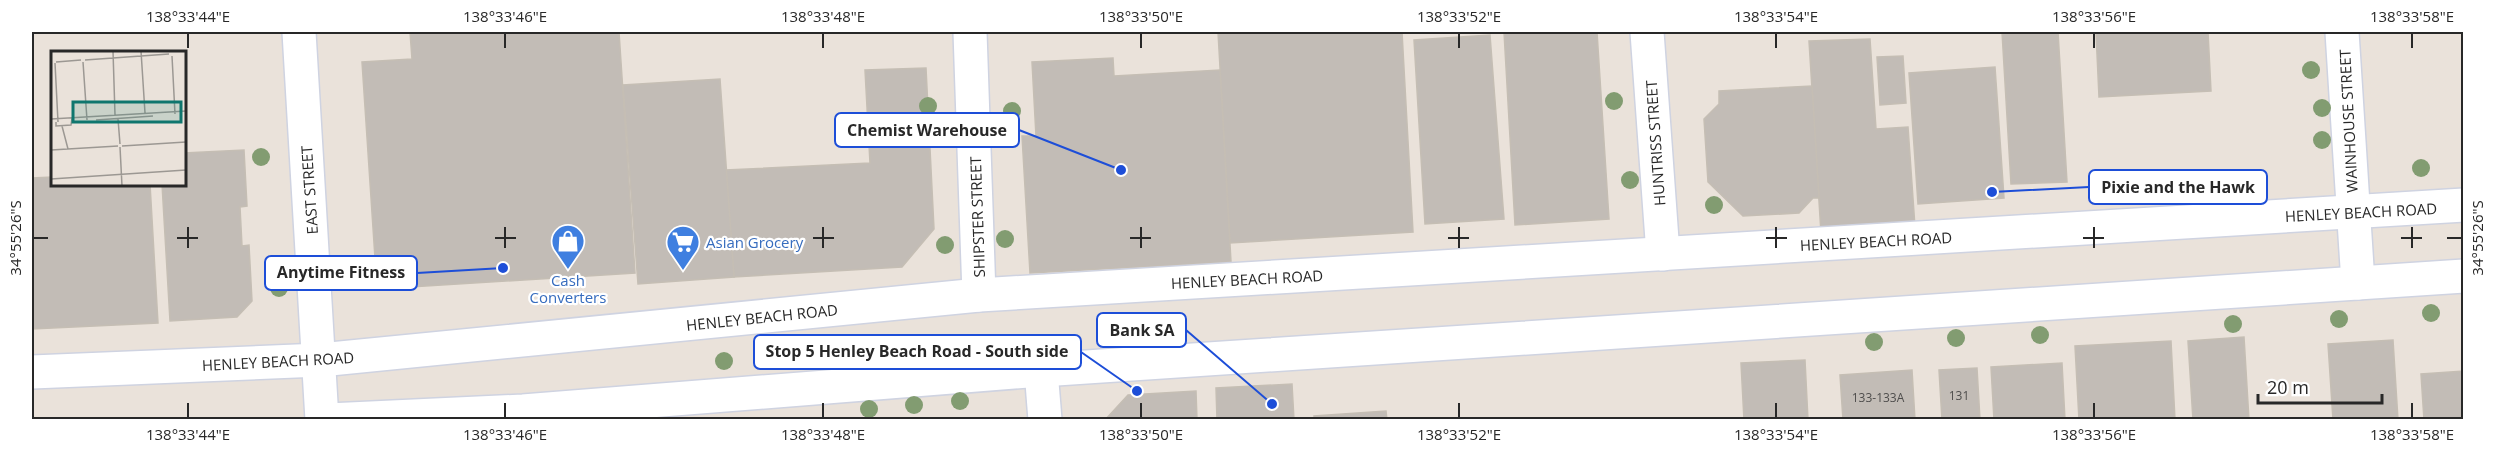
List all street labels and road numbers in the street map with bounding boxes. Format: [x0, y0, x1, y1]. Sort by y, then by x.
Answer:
street label: WAINHOUSE STREET [2334, 48, 2362, 193]
street label: HUNTRISS STREET [1641, 79, 1669, 207]
street label: EAST STREET [296, 144, 322, 235]
street label: SHIPSTER STREET [965, 155, 989, 278]
street label: HENLEY BEACH ROAD [2284, 198, 2438, 226]
street label: HENLEY BEACH ROAD [1799, 227, 1953, 255]
street label: HENLEY BEACH ROAD [1170, 265, 1324, 293]
street label: HENLEY BEACH ROAD [685, 299, 839, 335]
street label: HENLEY BEACH ROAD [201, 347, 355, 375]

